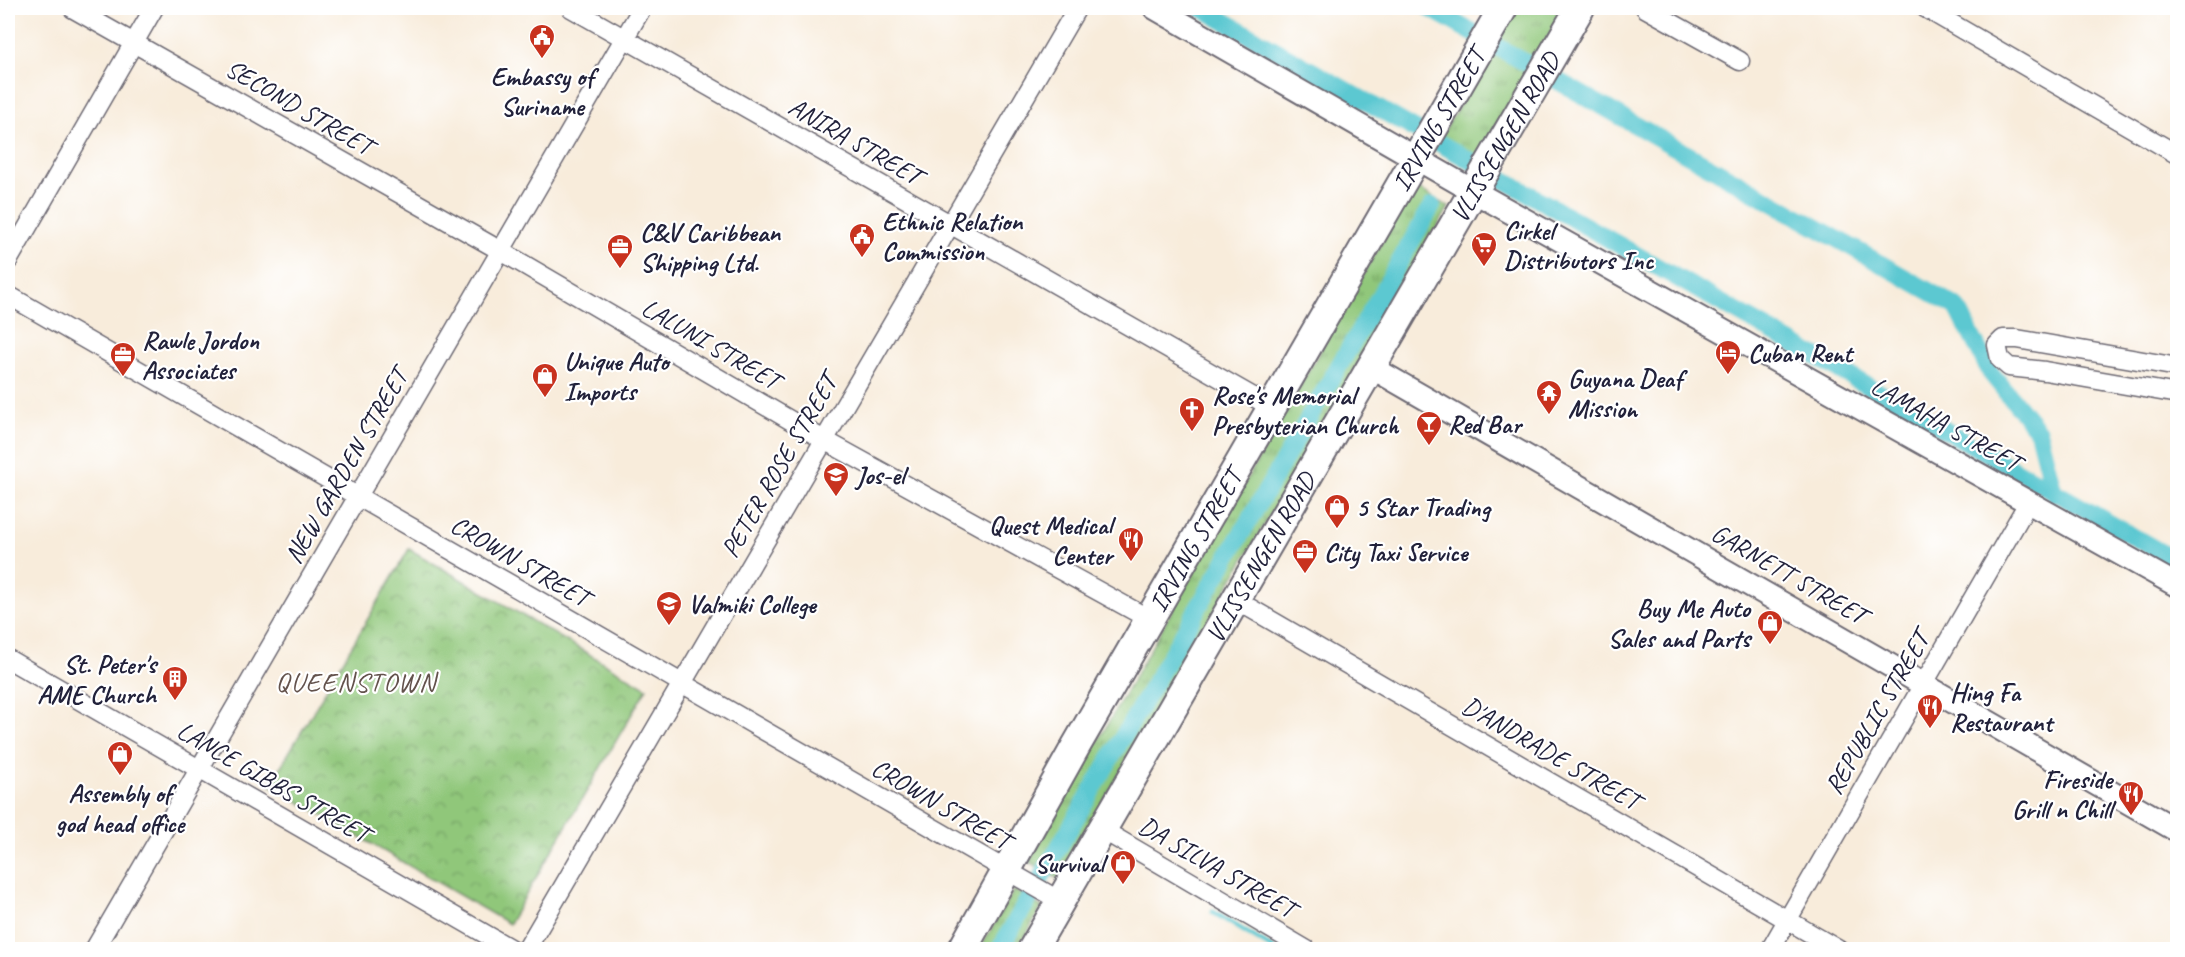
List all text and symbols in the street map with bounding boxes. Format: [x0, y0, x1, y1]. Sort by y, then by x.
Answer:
public building icon: Embassy of Suriname [527, 22, 557, 60]
street label: IRVING STREET [1384, 38, 1495, 197]
street label: VLISSENGEN ROAD [1442, 44, 1568, 228]
street label: SECOND STREET [220, 52, 384, 165]
place label: Embassy of Suriname [491, 60, 599, 123]
street label: ANIRA STREET [783, 90, 933, 196]
place label: Ethnic Relation Commission [882, 205, 1024, 268]
place label: Cirkel Distributors Inc [1504, 214, 1654, 277]
place label: C&V Caribbean Shipping Ltd. [640, 216, 781, 279]
public building icon: Ethnic Relation Commission [847, 221, 877, 259]
supermarket icon: Cirkel Distributors Inc [1469, 230, 1499, 268]
office icon: C&V Caribbean Shipping Ltd. [605, 232, 635, 270]
street label: LALUNI STREET [636, 291, 791, 399]
place label: Rawle Jordon Associates [142, 324, 260, 387]
place label: Cuban Rent [1748, 337, 1854, 370]
hotel icon: Cuban Rent [1713, 338, 1743, 376]
office icon: Rawle Jordon Associates [108, 340, 138, 378]
place label: Unique Auto Imports [564, 345, 671, 408]
street label: NEW GARDEN STREET [277, 358, 418, 569]
shop icon: Unique Auto Imports [530, 361, 560, 399]
place label: Guyana Deaf Mission [1568, 362, 1688, 425]
street label: PETER ROSE STREET [713, 363, 848, 563]
street label: LAMAHA STREET [1865, 369, 2031, 481]
temple icon: Guyana Deaf Mission [1534, 378, 1564, 416]
place label: Rose's Memorial Presbyterian Church [1212, 379, 1399, 442]
church icon: Rose's Memorial Presbyterian Church [1177, 395, 1207, 433]
place label: Red Bar [1448, 408, 1524, 441]
bar icon: Red Bar [1414, 409, 1444, 447]
street label: IRVING STREET [1141, 458, 1252, 618]
place label: Jos-el [854, 459, 910, 492]
school or university icon: Jos-el [821, 460, 851, 498]
street label: VLISSENGEN ROAD [1198, 464, 1324, 648]
place label: 5 Star Trading [1356, 491, 1492, 524]
shop icon: 5 Star Trading [1322, 492, 1352, 530]
street label: CROWN STREET [445, 508, 600, 617]
place label: Quest Medical Center [989, 509, 1116, 572]
street label: GARNETT STREET [1706, 516, 1879, 635]
restaurant icon: Quest Medical Center [1116, 525, 1146, 563]
place label: City Taxi Service [1324, 536, 1470, 569]
office icon: City Taxi Service [1290, 537, 1320, 575]
place label: Valmiki College [688, 588, 818, 621]
school or university icon: Valmiki College [654, 589, 684, 627]
place label: Buy Me Auto Sales and Parts [1608, 592, 1753, 655]
shop icon: Buy Me Auto Sales and Parts [1755, 608, 1785, 646]
street label: REPUBLIC STREET [1817, 620, 1940, 800]
place label: St. Peter's AME Church [37, 648, 159, 711]
building icon: St. Peter's AME Church [160, 664, 190, 702]
district label: QUEENSTOWN [276, 665, 439, 699]
place label: Hing Fa Restaurant [1950, 676, 2055, 739]
street label: D'ANDRADE STREET [1456, 689, 1651, 820]
restaurant icon: Hing Fa Restaurant [1915, 692, 1945, 730]
street label: LANCE GIBBS STREET [171, 714, 380, 853]
shop icon: Assembly of god head office [105, 739, 135, 777]
street label: CROWN STREET [866, 751, 1021, 860]
place label: Fireside Grill n Chill [2012, 763, 2117, 826]
place label: Assembly of god head office [56, 777, 187, 840]
restaurant icon: Fireside Grill n Chill [2116, 779, 2146, 817]
street label: DA SILVA STREET [1133, 809, 1306, 928]
place label: Survival [1035, 847, 1109, 880]
shop icon: Survival [1108, 848, 1138, 886]

